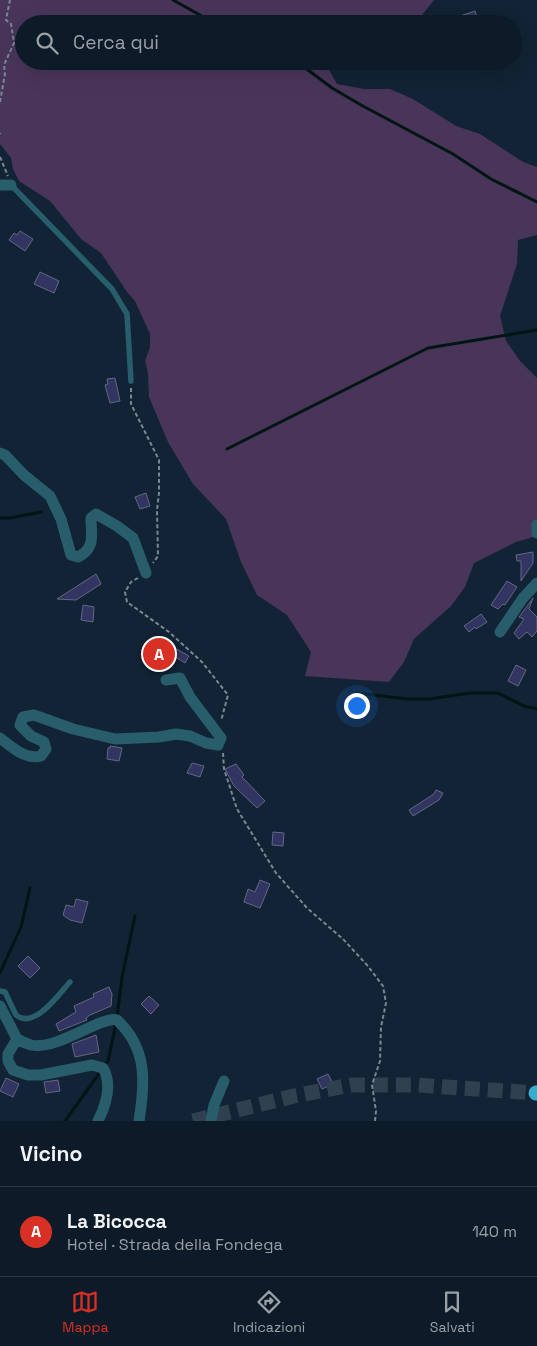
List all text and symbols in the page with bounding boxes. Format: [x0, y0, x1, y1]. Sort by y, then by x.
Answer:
search box [15, 15, 522, 70]
icon: search [33, 29, 61, 57]
text: Cerca qui [73, 30, 159, 55]
pin: A [143, 635, 175, 673]
your location [344, 693, 370, 719]
text: Vicino [20, 1140, 82, 1167]
text: La Bicocca [67, 1209, 167, 1234]
text: A [31, 1221, 41, 1242]
text: 140 m [472, 1221, 517, 1242]
text: Hotel · Strada della Fondega [67, 1234, 283, 1255]
tab: Mappa [62, 1288, 109, 1336]
tab: Indicazioni [233, 1288, 305, 1336]
tab: Salvati [430, 1288, 475, 1336]

